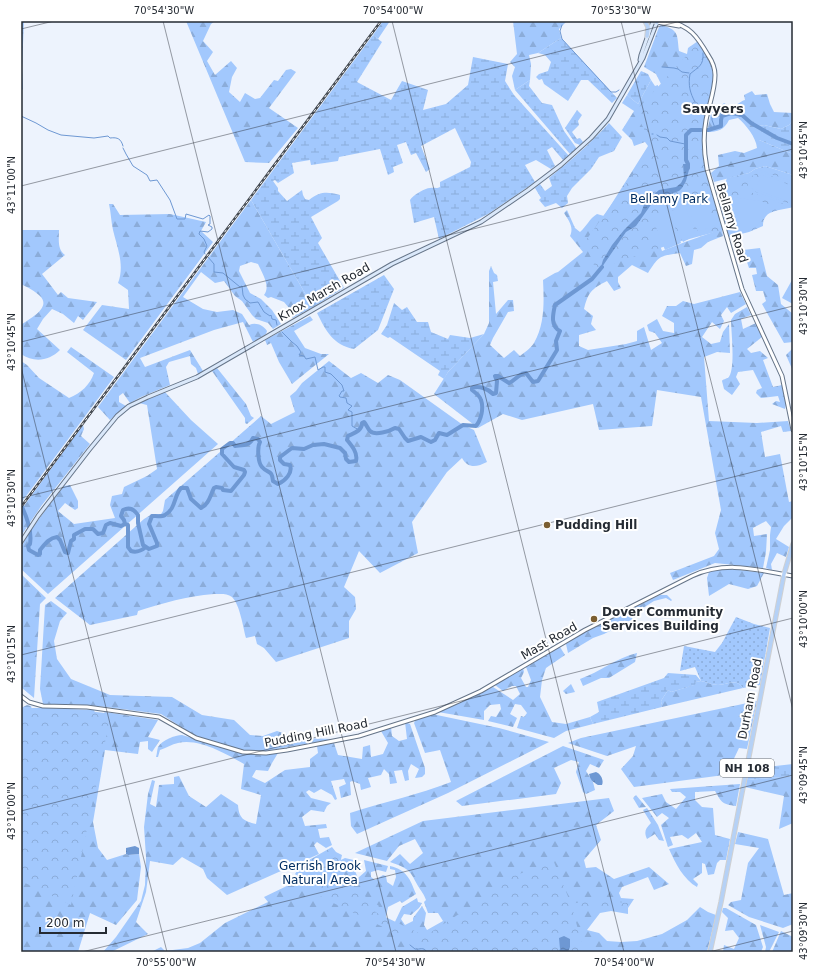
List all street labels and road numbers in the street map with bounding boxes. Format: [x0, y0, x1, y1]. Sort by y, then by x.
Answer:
street label: Bellamy Road [713, 182, 751, 264]
street label: Knox Marsh Road [276, 260, 372, 324]
street label: Mast Road [518, 619, 580, 663]
street label: Durham Road [735, 657, 765, 741]
street label: Pudding Hill Road [263, 716, 369, 750]
road number: NH 108 [720, 759, 774, 777]

